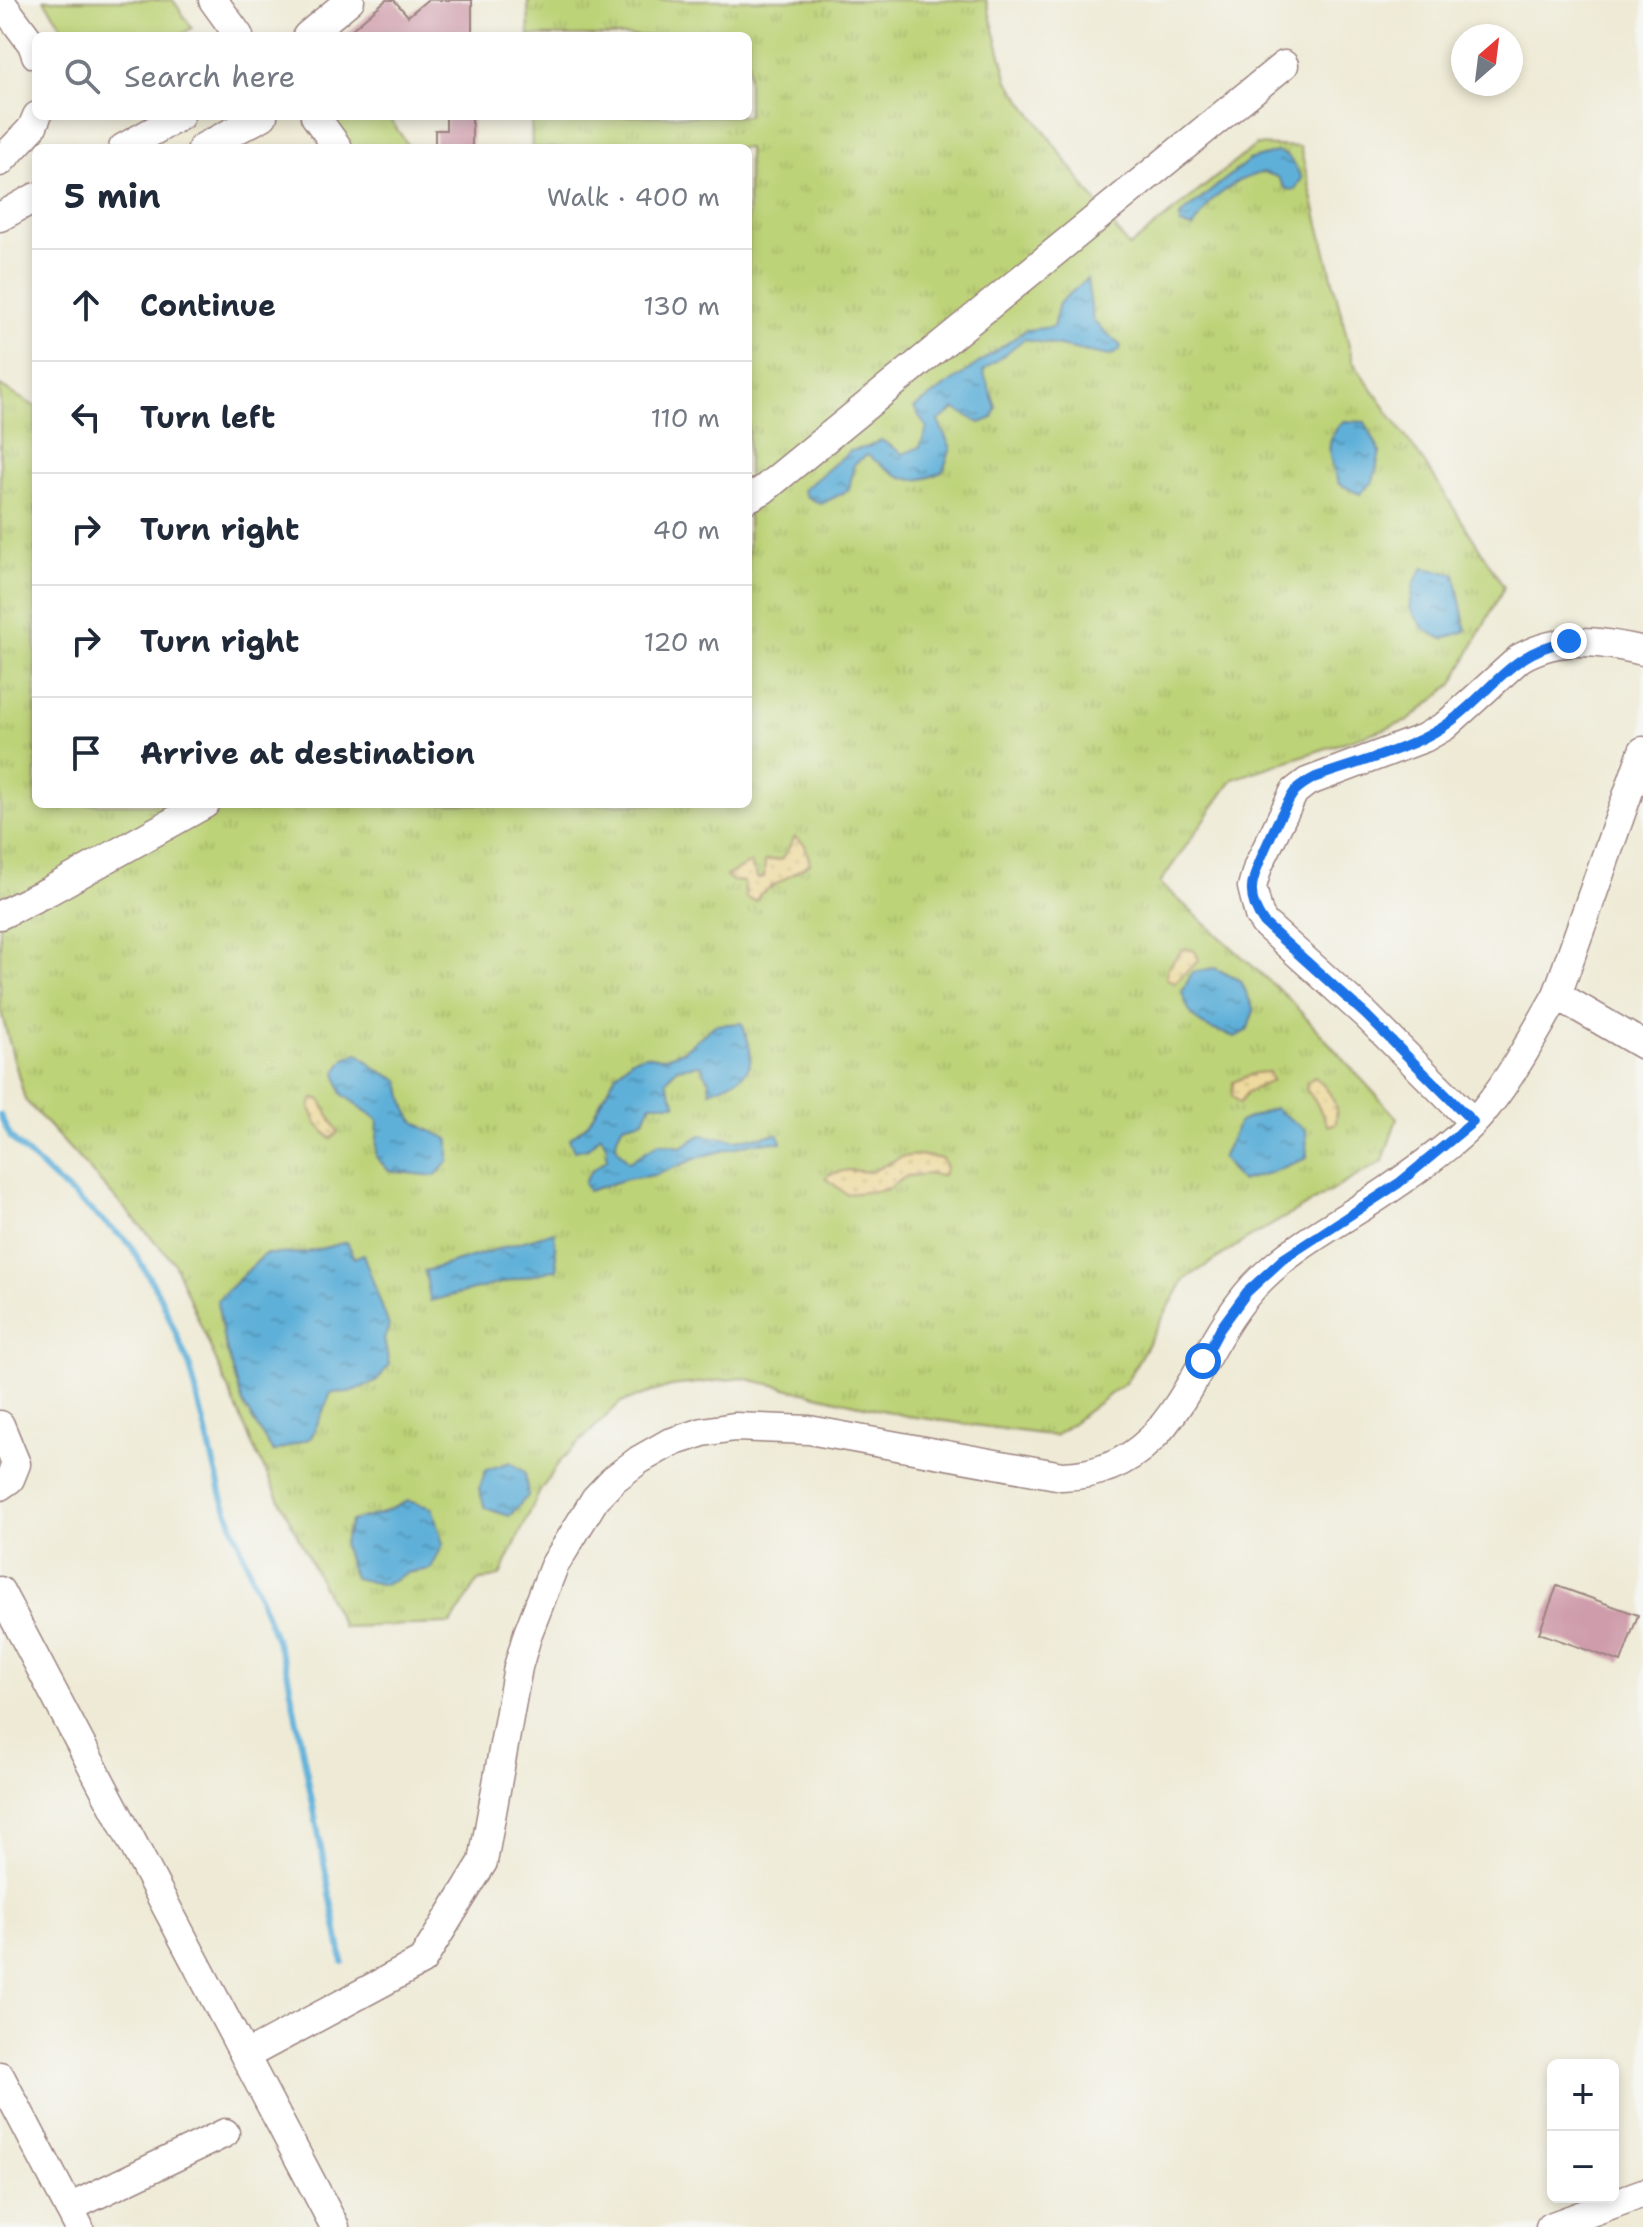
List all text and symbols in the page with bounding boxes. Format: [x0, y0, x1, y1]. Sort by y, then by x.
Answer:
north arrow [1451, 24, 1523, 96]
search box [32, 32, 752, 120]
icon: search [60, 54, 104, 98]
text: Search here [124, 56, 295, 97]
text: 5 min [64, 173, 161, 219]
text: Walk · 400 m [547, 179, 720, 214]
icon: ahead [64, 283, 108, 327]
text: Continue [140, 285, 276, 326]
text: 130 m [643, 288, 720, 323]
icon: left [64, 395, 108, 439]
text: Turn left [140, 397, 275, 438]
text: 110 m [650, 400, 720, 435]
icon: right [64, 507, 108, 551]
text: Turn right [140, 509, 299, 550]
text: 40 m [653, 512, 720, 547]
icon: right [64, 619, 108, 663]
text: Turn right [140, 621, 299, 662]
route end [1551, 623, 1587, 659]
text: 120 m [644, 624, 720, 659]
icon: arrive [64, 731, 108, 775]
text: Arrive at destination [140, 733, 475, 774]
route start [1185, 1343, 1221, 1379]
map controls [1547, 2059, 1619, 2203]
button: + [1547, 2059, 1619, 2131]
button: − [1547, 2131, 1619, 2203]

